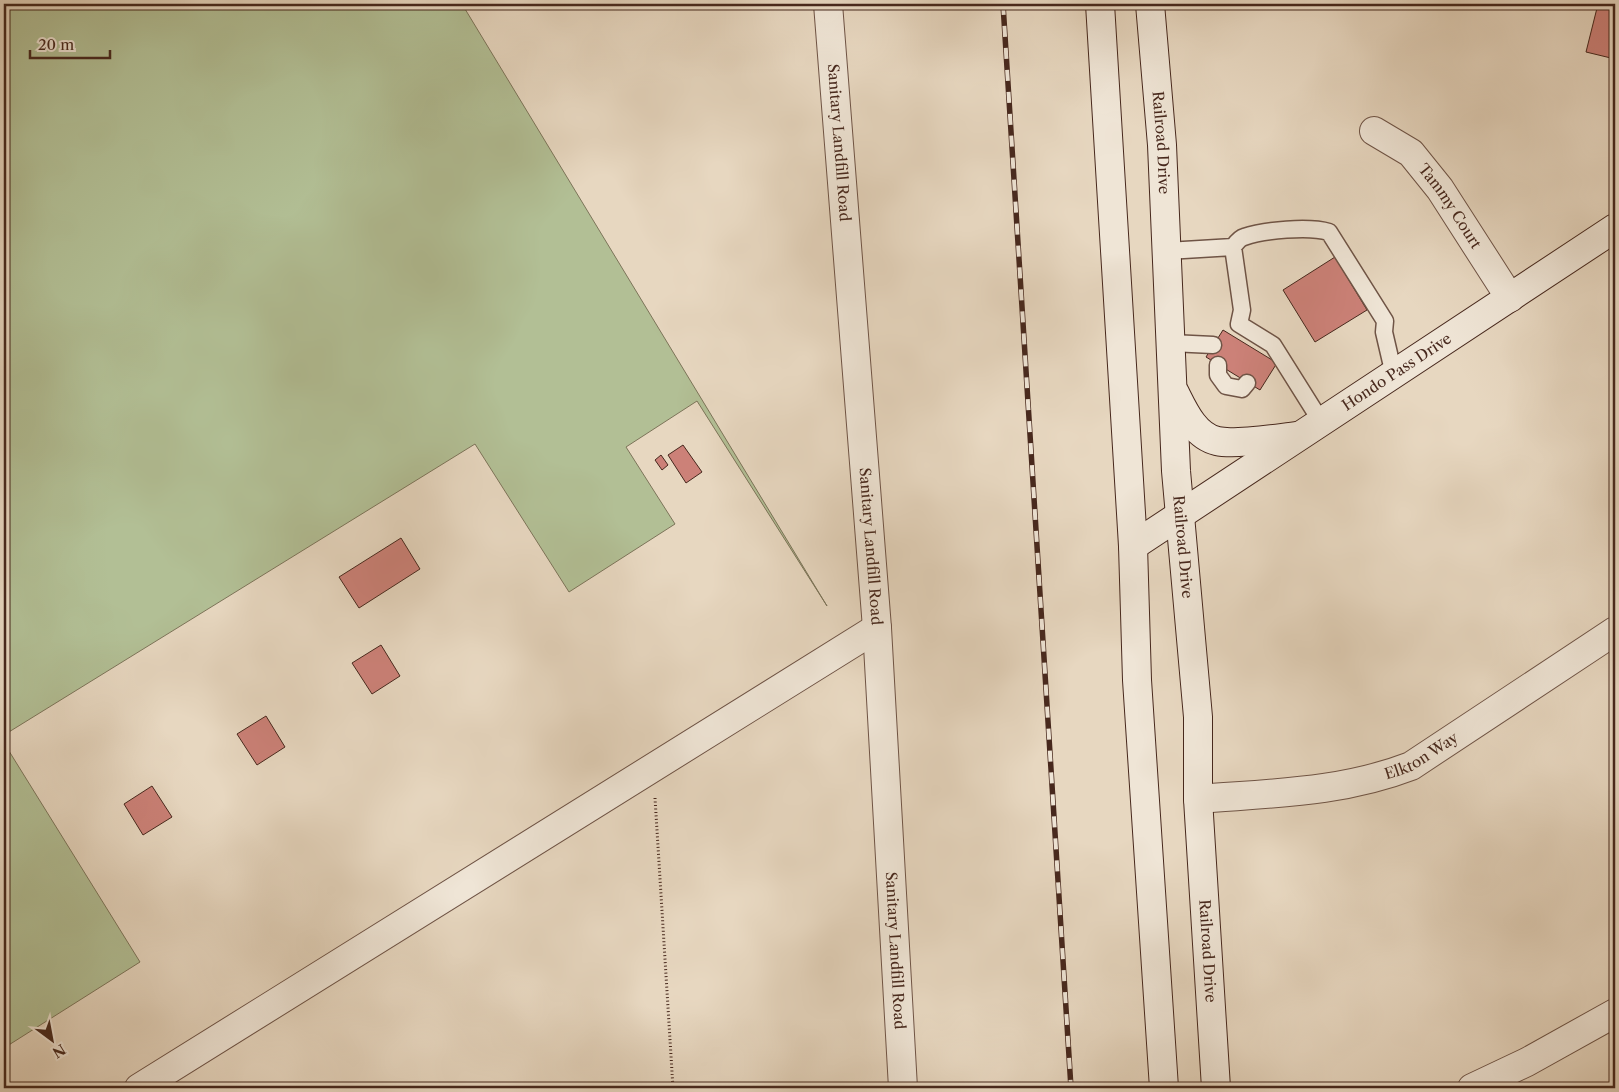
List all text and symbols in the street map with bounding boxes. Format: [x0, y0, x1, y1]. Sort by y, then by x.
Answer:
scale bar [30, 28, 110, 60]
text: 20 m [38, 35, 74, 54]
street label: Sanitary Landfill Road [824, 63, 855, 222]
street label: Railroad Drive [1148, 90, 1174, 195]
street label: Tammy Court [1414, 160, 1486, 253]
street label: Hondo Pass Drive [1338, 329, 1455, 415]
street label: Sanitary Landfill Road [855, 467, 887, 626]
street label: Railroad Drive [1169, 495, 1197, 599]
street label: Elkton Way [1382, 727, 1462, 783]
street label: Sanitary Landfill Road [882, 871, 910, 1030]
street label: Railroad Drive [1195, 899, 1221, 1003]
north arrow [28, 1014, 78, 1064]
text: N [49, 1040, 69, 1062]

